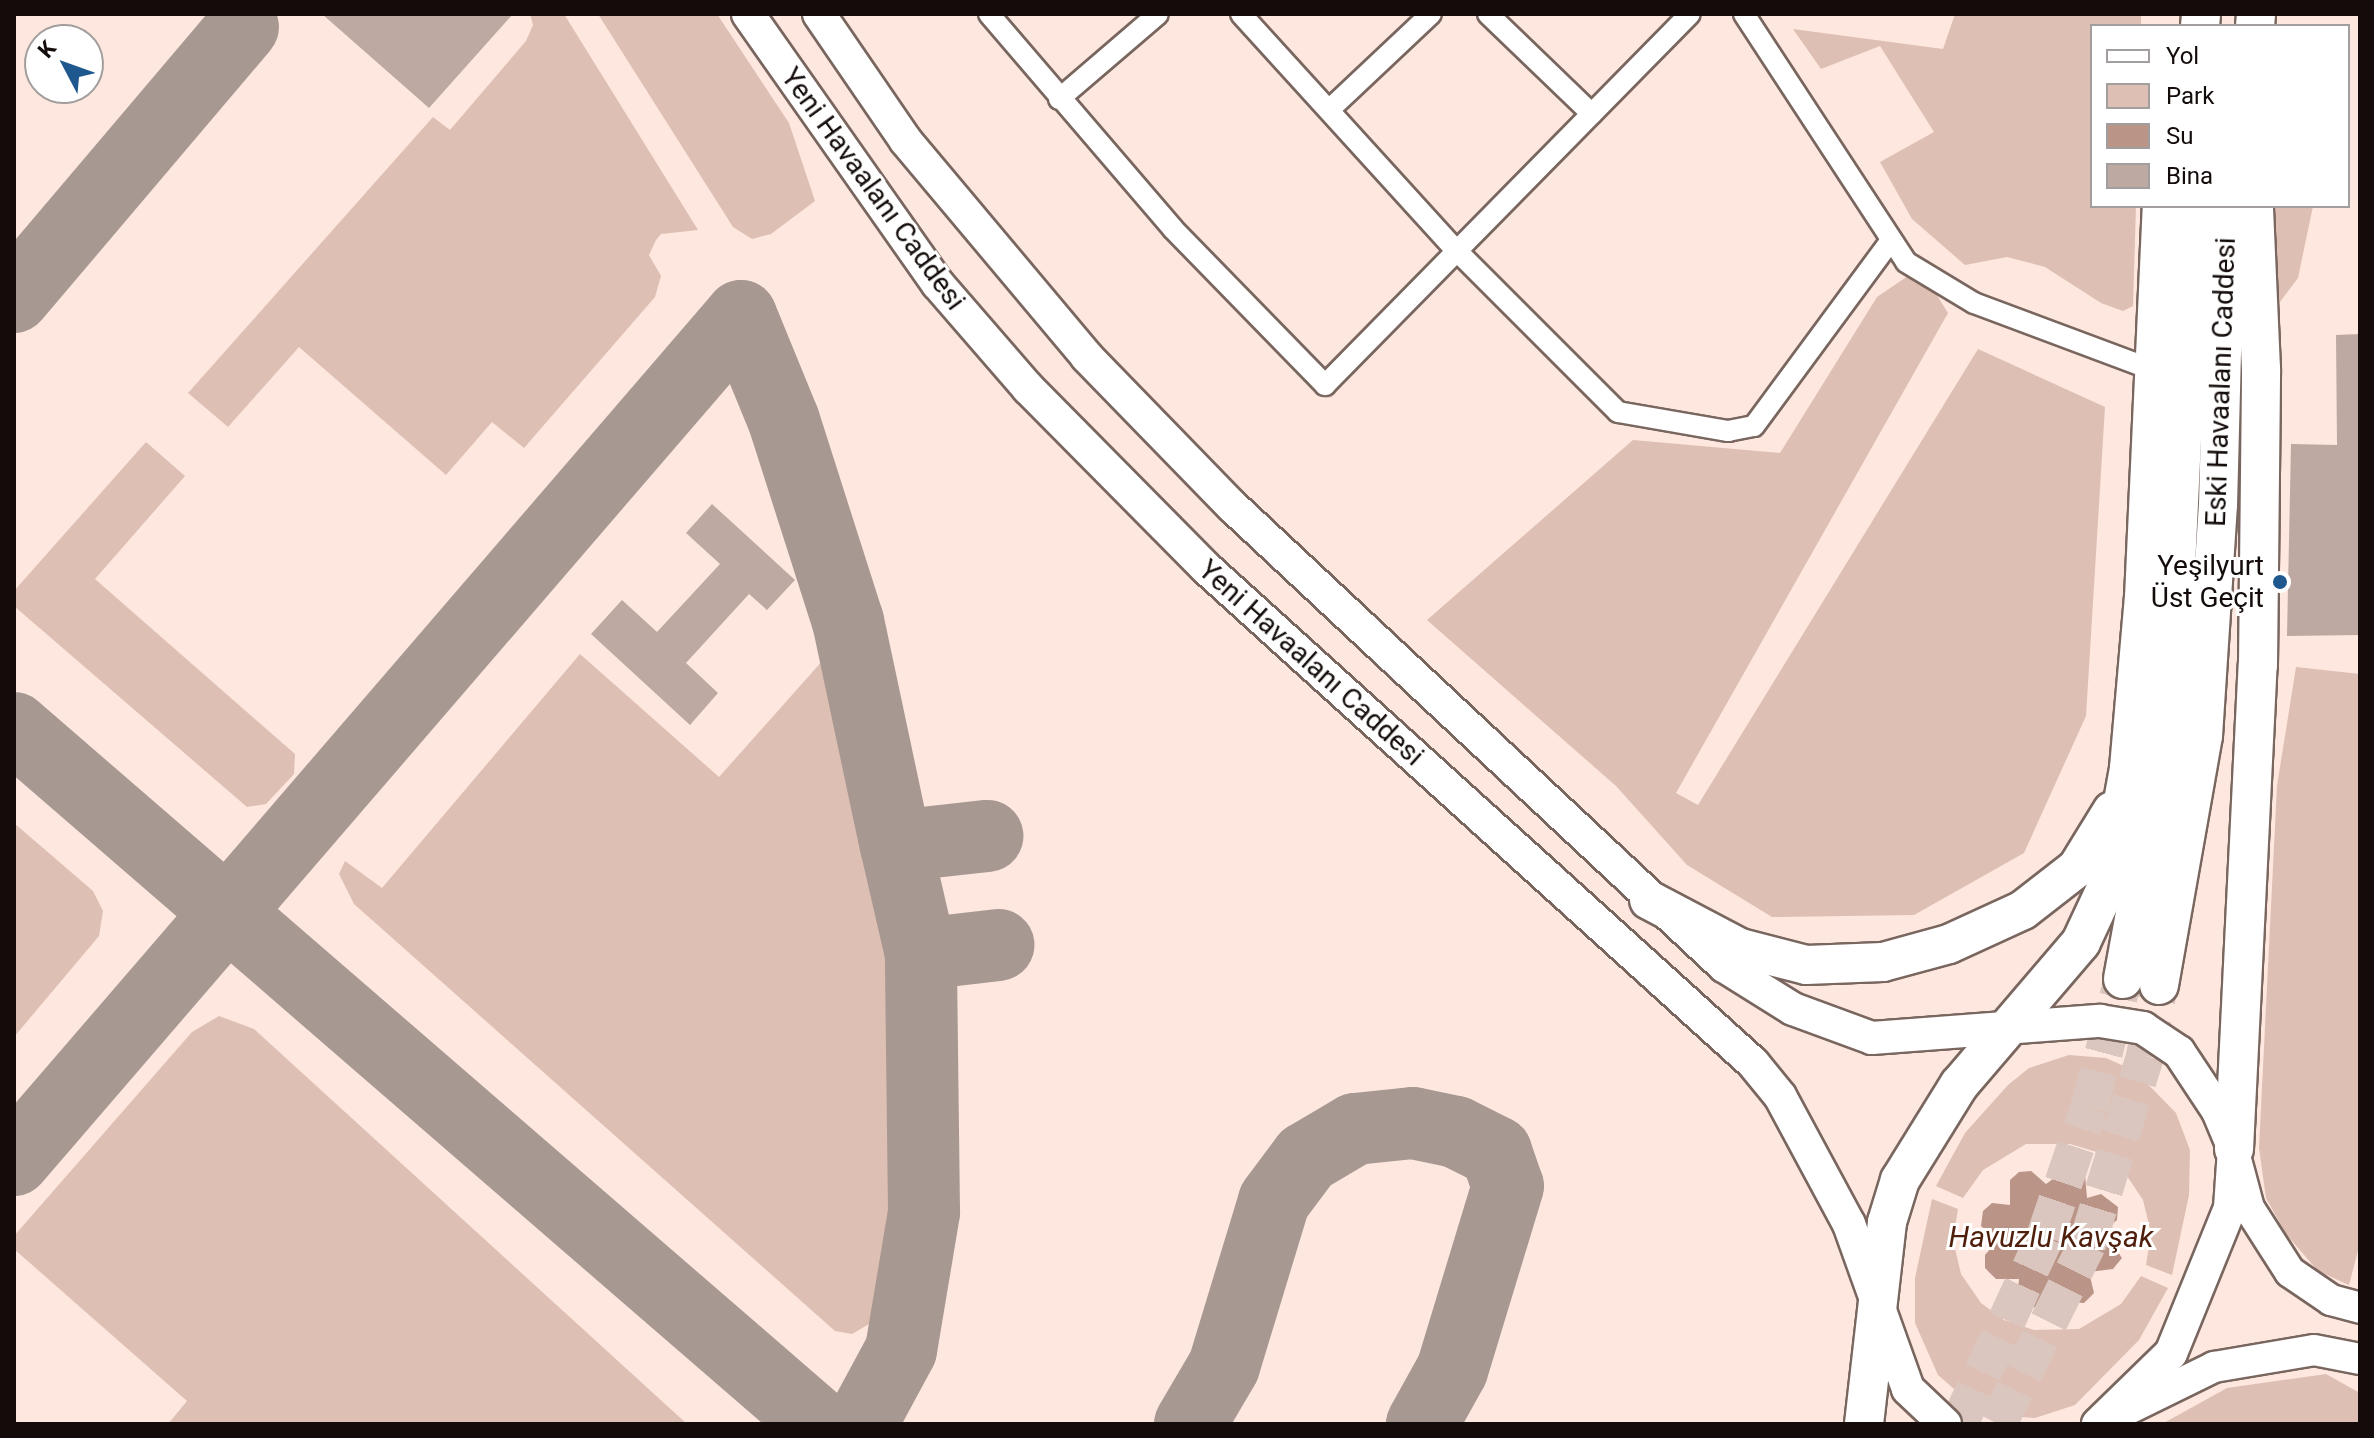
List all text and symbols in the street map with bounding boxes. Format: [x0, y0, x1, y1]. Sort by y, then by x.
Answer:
north arrow [24, 24, 104, 104]
legend [2090, 24, 2350, 208]
text: K [33, 36, 61, 63]
text: Yol [2166, 42, 2199, 70]
street label: Yeni Havaalanı Caddesi [774, 61, 972, 317]
text: Park [2166, 82, 2214, 110]
text: Su [2166, 122, 2193, 150]
text: Bina [2166, 162, 2213, 190]
street label: Eski Havaalanı Caddesi [2199, 237, 2243, 527]
place label: Yeşilyurt Üst Geçit [2151, 549, 2264, 615]
street label: Yeni Havaalanı Caddesi [1192, 553, 1430, 773]
marker: Yeşilyurt Üst Geçit [2271, 573, 2289, 591]
water label: Havuzlu Kavşak [1949, 1219, 2153, 1255]

